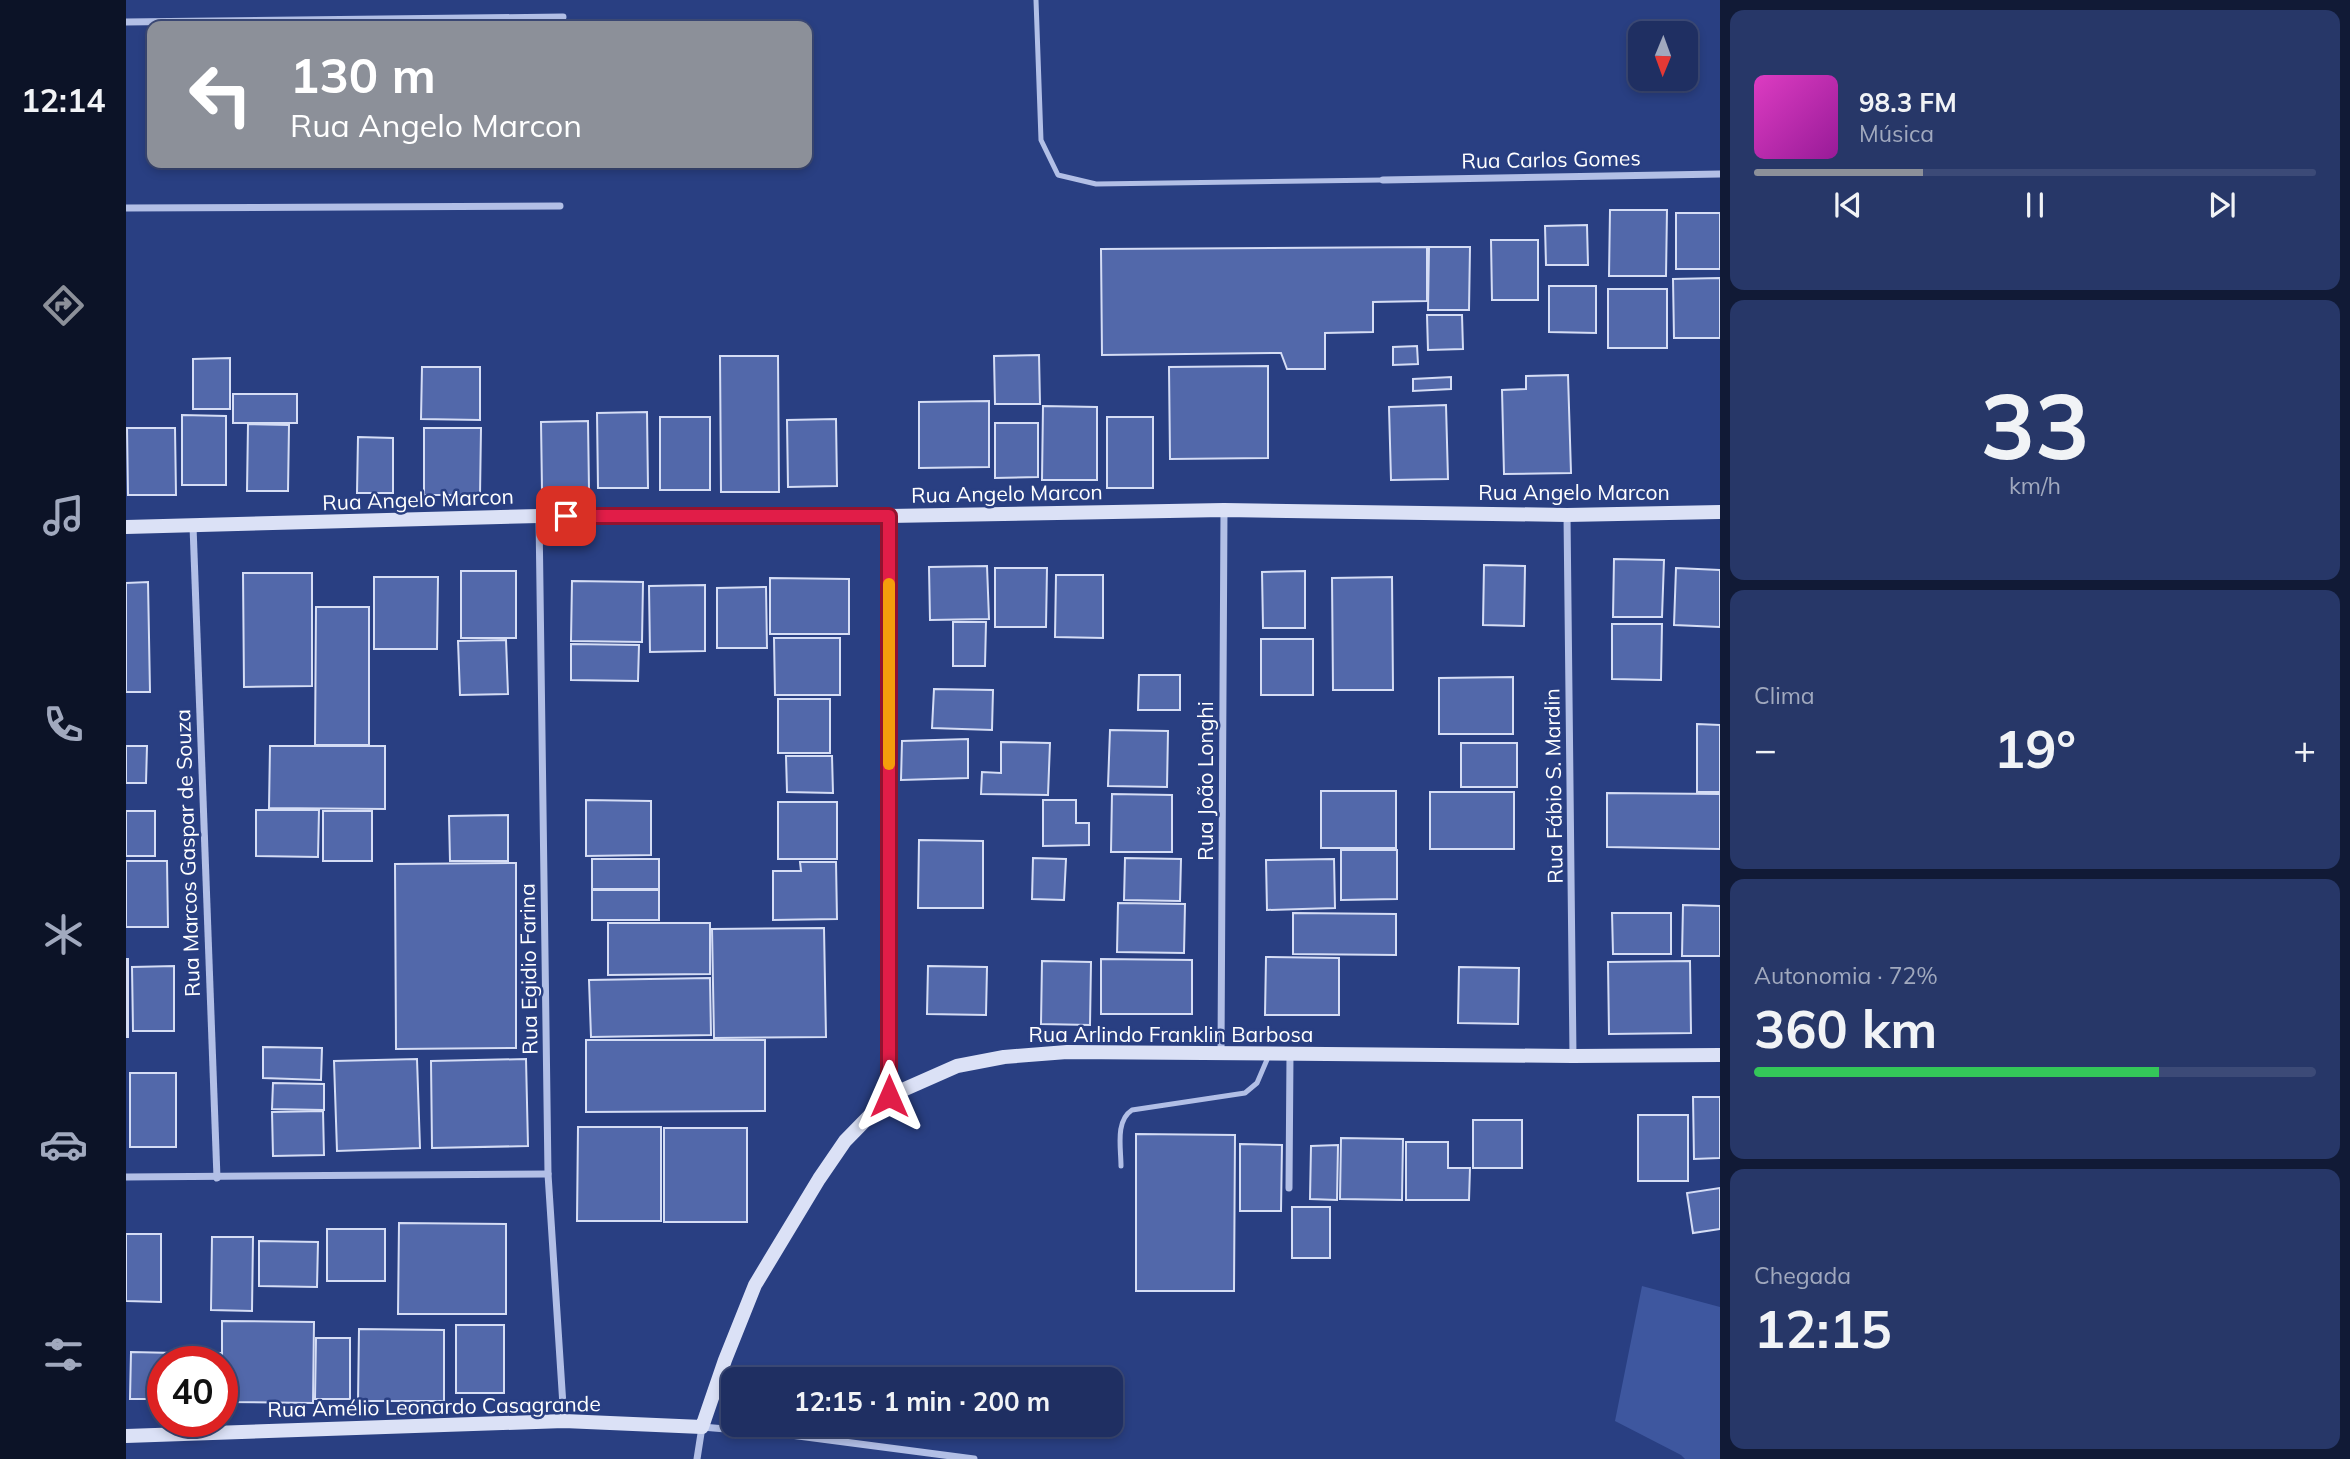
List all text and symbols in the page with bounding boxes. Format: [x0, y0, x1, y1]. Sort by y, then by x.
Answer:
north arrow [1628, 21, 1698, 91]
map controls [1628, 21, 1698, 91]
text: 130 m [290, 44, 436, 105]
icon: left [175, 49, 266, 140]
text: 12:14 [21, 80, 105, 120]
text: 98.3 FM [1859, 86, 1957, 119]
text: Rua Angelo Marcon [290, 105, 582, 145]
text: Música [1859, 119, 1934, 148]
street label: Rua Carlos Gomes [1461, 144, 1641, 174]
icon: previous [1829, 186, 1867, 224]
icon: pause [2016, 186, 2054, 224]
icon: next [2203, 186, 2241, 224]
icon: directions [39, 281, 88, 330]
text: 33 [1980, 368, 2090, 482]
text: km/h [2009, 471, 2061, 500]
street label: Rua Angelo Marcon [911, 478, 1103, 508]
street label: Rua Angelo Marcon [1478, 479, 1670, 505]
street label: Rua Angelo Marcon [322, 483, 514, 515]
pin [536, 486, 596, 546]
icon: music [39, 491, 88, 540]
icon: arrive [547, 497, 585, 535]
text: Clima [1754, 681, 1815, 710]
street label: Rua Fábio S. Mardin [1538, 688, 1568, 884]
icon: phone [39, 700, 88, 749]
street label: Rua João Longhi [1192, 701, 1218, 861]
street label: Rua Marcos Gaspar de Souza [169, 709, 205, 997]
text: 19° [1994, 716, 2076, 781]
text: − [1754, 725, 1777, 773]
text: + [2293, 725, 2316, 773]
street label: Rua Egidio Farina [514, 883, 542, 1055]
icon: climate [39, 910, 88, 959]
text: Autonomia · 72% [1754, 961, 1938, 990]
text: 360 km [1754, 996, 1937, 1061]
street label: Rua Arlindo Franklin Barbosa [1029, 1021, 1313, 1047]
position arrow [852, 1059, 926, 1133]
icon: car [39, 1120, 88, 1169]
text: Chegada [1754, 1261, 1851, 1290]
text: 12:15 [1754, 1296, 1892, 1361]
icon: filters [39, 1330, 88, 1379]
speed limit sign: 40 [147, 1346, 238, 1437]
text: 12:15 · 1 min · 200 m [794, 1385, 1050, 1418]
street label: Rua Amélio Leonardo Casagrande [267, 1390, 601, 1422]

